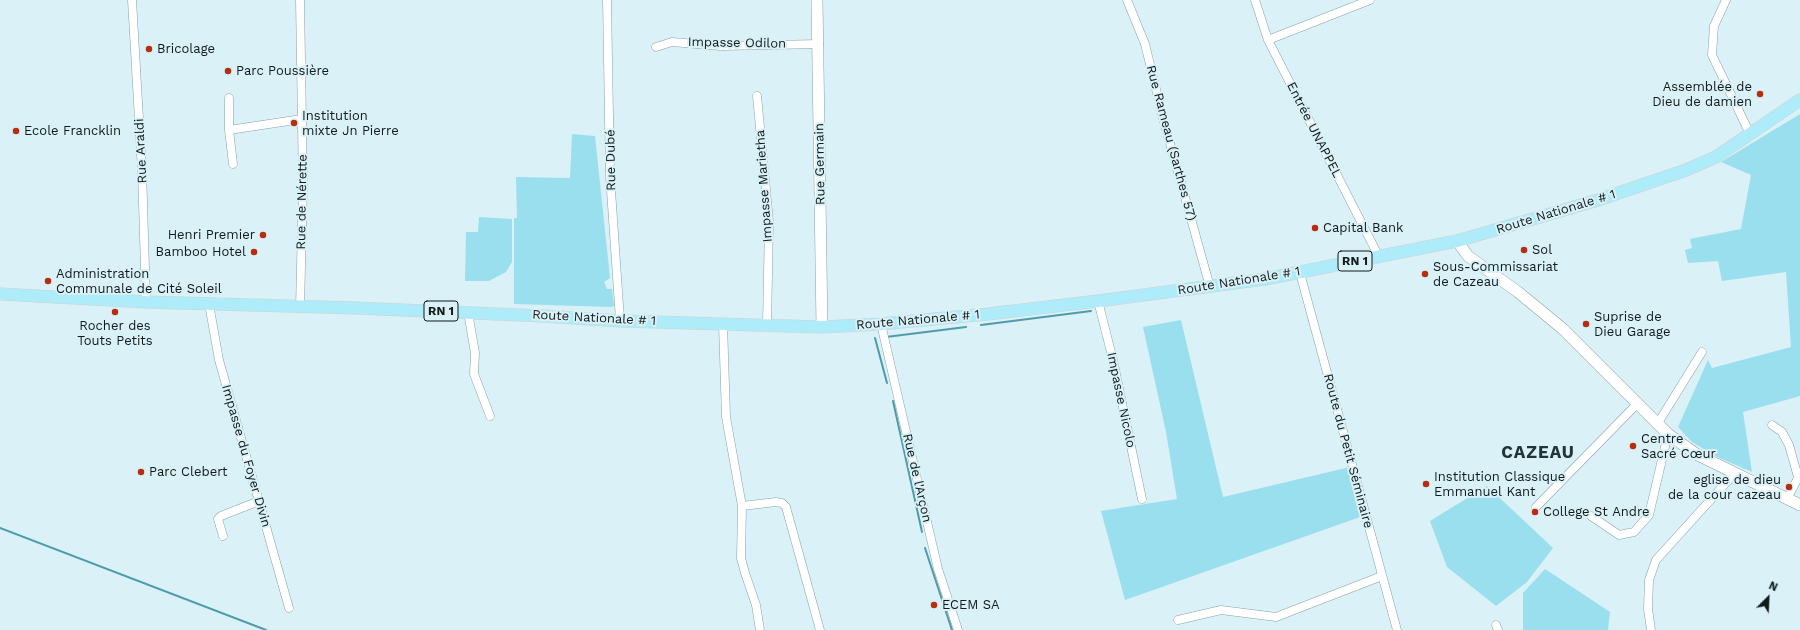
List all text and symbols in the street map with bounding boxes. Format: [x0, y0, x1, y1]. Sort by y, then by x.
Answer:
street label: Impasse Odilon [688, 34, 786, 52]
place label: Bricolage [157, 41, 215, 57]
marker: Bricolage [144, 44, 154, 54]
place label: Parc Poussière [236, 63, 329, 79]
street label: Rue Rameau (Sarthes 57) [1143, 63, 1199, 223]
marker: Parc Poussière [223, 66, 233, 76]
street label: Entrée UNAPPEL [1283, 79, 1345, 181]
place label: Assemblée de Dieu de damien [1652, 79, 1752, 110]
marker: Assemblée de Dieu de damien [1755, 89, 1765, 99]
place label: Institution mixte Jn Pierre [302, 108, 399, 139]
street label: Rue Araldi [132, 118, 150, 184]
marker: Institution mixte Jn Pierre [289, 118, 299, 128]
place label: Ecole Francklin [24, 123, 121, 139]
street label: Rue Germain [811, 123, 829, 205]
marker: Ecole Francklin [11, 126, 21, 136]
street label: Rue Dubé [603, 129, 619, 191]
street label: Impasse Marietha [752, 129, 776, 243]
street label: Rue de Nérette [293, 154, 311, 250]
street label: Route Nationale # 1 [1494, 186, 1618, 238]
place label: Capital Bank [1323, 220, 1403, 236]
marker: Capital Bank [1310, 223, 1320, 233]
place label: Henri Premier [168, 227, 255, 243]
marker: Henri Premier [258, 230, 268, 240]
place label: Sol [1532, 242, 1552, 258]
place label: Bamboo Hotel [156, 244, 246, 260]
marker: Sol [1519, 245, 1529, 255]
marker: Bamboo Hotel [249, 247, 259, 257]
road number: RN 1 [1338, 251, 1372, 271]
place label: Sous-Commissariat de Cazeau [1433, 259, 1558, 290]
street label: Route Nationale # 1 [1177, 264, 1301, 298]
place label: Administration Communale de Cité Soleil [56, 266, 222, 297]
marker: Sous-Commissariat de Cazeau [1420, 269, 1430, 279]
marker: Administration Communale de Cité Soleil [43, 276, 53, 286]
road number: RN 1 [424, 301, 458, 321]
marker: Rocher des Touts Petits [110, 307, 120, 317]
street label: Route Nationale # 1 [532, 307, 656, 329]
street label: Route Nationale # 1 [856, 307, 980, 333]
place label: Suprise de Dieu Garage [1594, 309, 1670, 340]
place label: Rocher des Touts Petits [77, 318, 153, 349]
marker: Suprise de Dieu Garage [1581, 319, 1591, 329]
street label: Impasse Nicolo [1103, 351, 1139, 449]
street label: Route du Petit Séminaire [1320, 372, 1376, 530]
street label: Impasse du Foyer Divin [218, 383, 274, 529]
place label: Centre Sacré Cœur [1641, 431, 1716, 462]
street label: Rue de l'Arçon [899, 432, 935, 524]
marker: Centre Sacré Cœur [1628, 441, 1638, 451]
district label: CAZEAU [1501, 443, 1575, 463]
place label: Parc Clebert [149, 464, 228, 480]
marker: Parc Clebert [136, 467, 146, 477]
place label: Institution Classique Emmanuel Kant [1434, 469, 1565, 500]
place label: eglise de dieu de la cour cazeau [1668, 472, 1781, 503]
marker: Institution Classique Emmanuel Kant [1421, 479, 1431, 489]
marker: eglise de dieu de la cour cazeau [1784, 482, 1794, 492]
place label: College St Andre [1543, 504, 1650, 520]
marker: College St Andre [1530, 507, 1540, 517]
north arrow [1748, 578, 1788, 618]
text: N [1767, 579, 1779, 594]
place label: ECEM SA [942, 597, 1000, 613]
marker: ECEM SA [929, 600, 939, 610]

